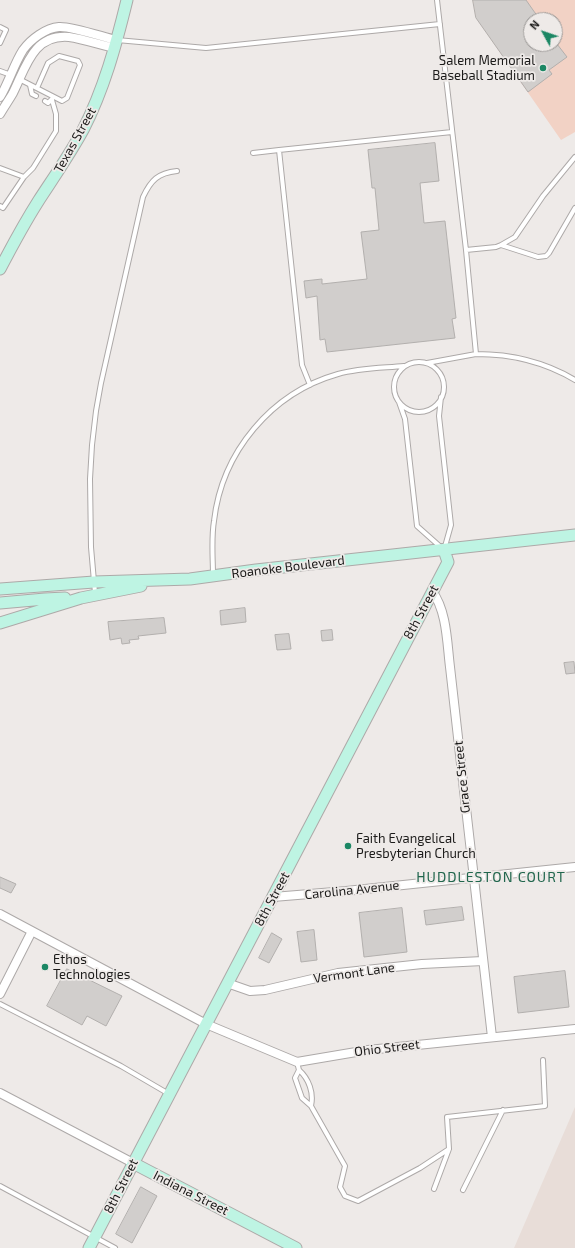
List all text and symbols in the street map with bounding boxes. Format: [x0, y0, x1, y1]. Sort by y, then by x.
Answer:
north arrow [523, 12, 563, 52]
text: N [527, 17, 542, 32]
place label: Salem Memorial Baseball Stadium [432, 53, 535, 84]
marker: Salem Memorial Baseball Stadium [538, 63, 548, 73]
street label: Texas Street [51, 104, 99, 176]
street label: Roanoke Boulevard [231, 552, 345, 582]
street label: 8th Street [400, 582, 442, 642]
street label: Grace Street [450, 740, 474, 814]
place label: Faith Evangelical Presbyterian Church [356, 831, 476, 862]
marker: Faith Evangelical Presbyterian Church [343, 841, 353, 851]
street label: 8th Street [251, 869, 293, 929]
district label: HUDDLESTON COURT [416, 869, 566, 885]
street label: Carolina Avenue [304, 877, 400, 903]
place label: Ethos Technologies [53, 952, 130, 983]
street label: Vermont Lane [312, 960, 396, 986]
marker: Ethos Technologies [40, 962, 50, 972]
street label: Ohio Street [353, 1036, 421, 1060]
street label: 8th Street [101, 1156, 141, 1216]
street label: Indiana Street [151, 1167, 231, 1219]

